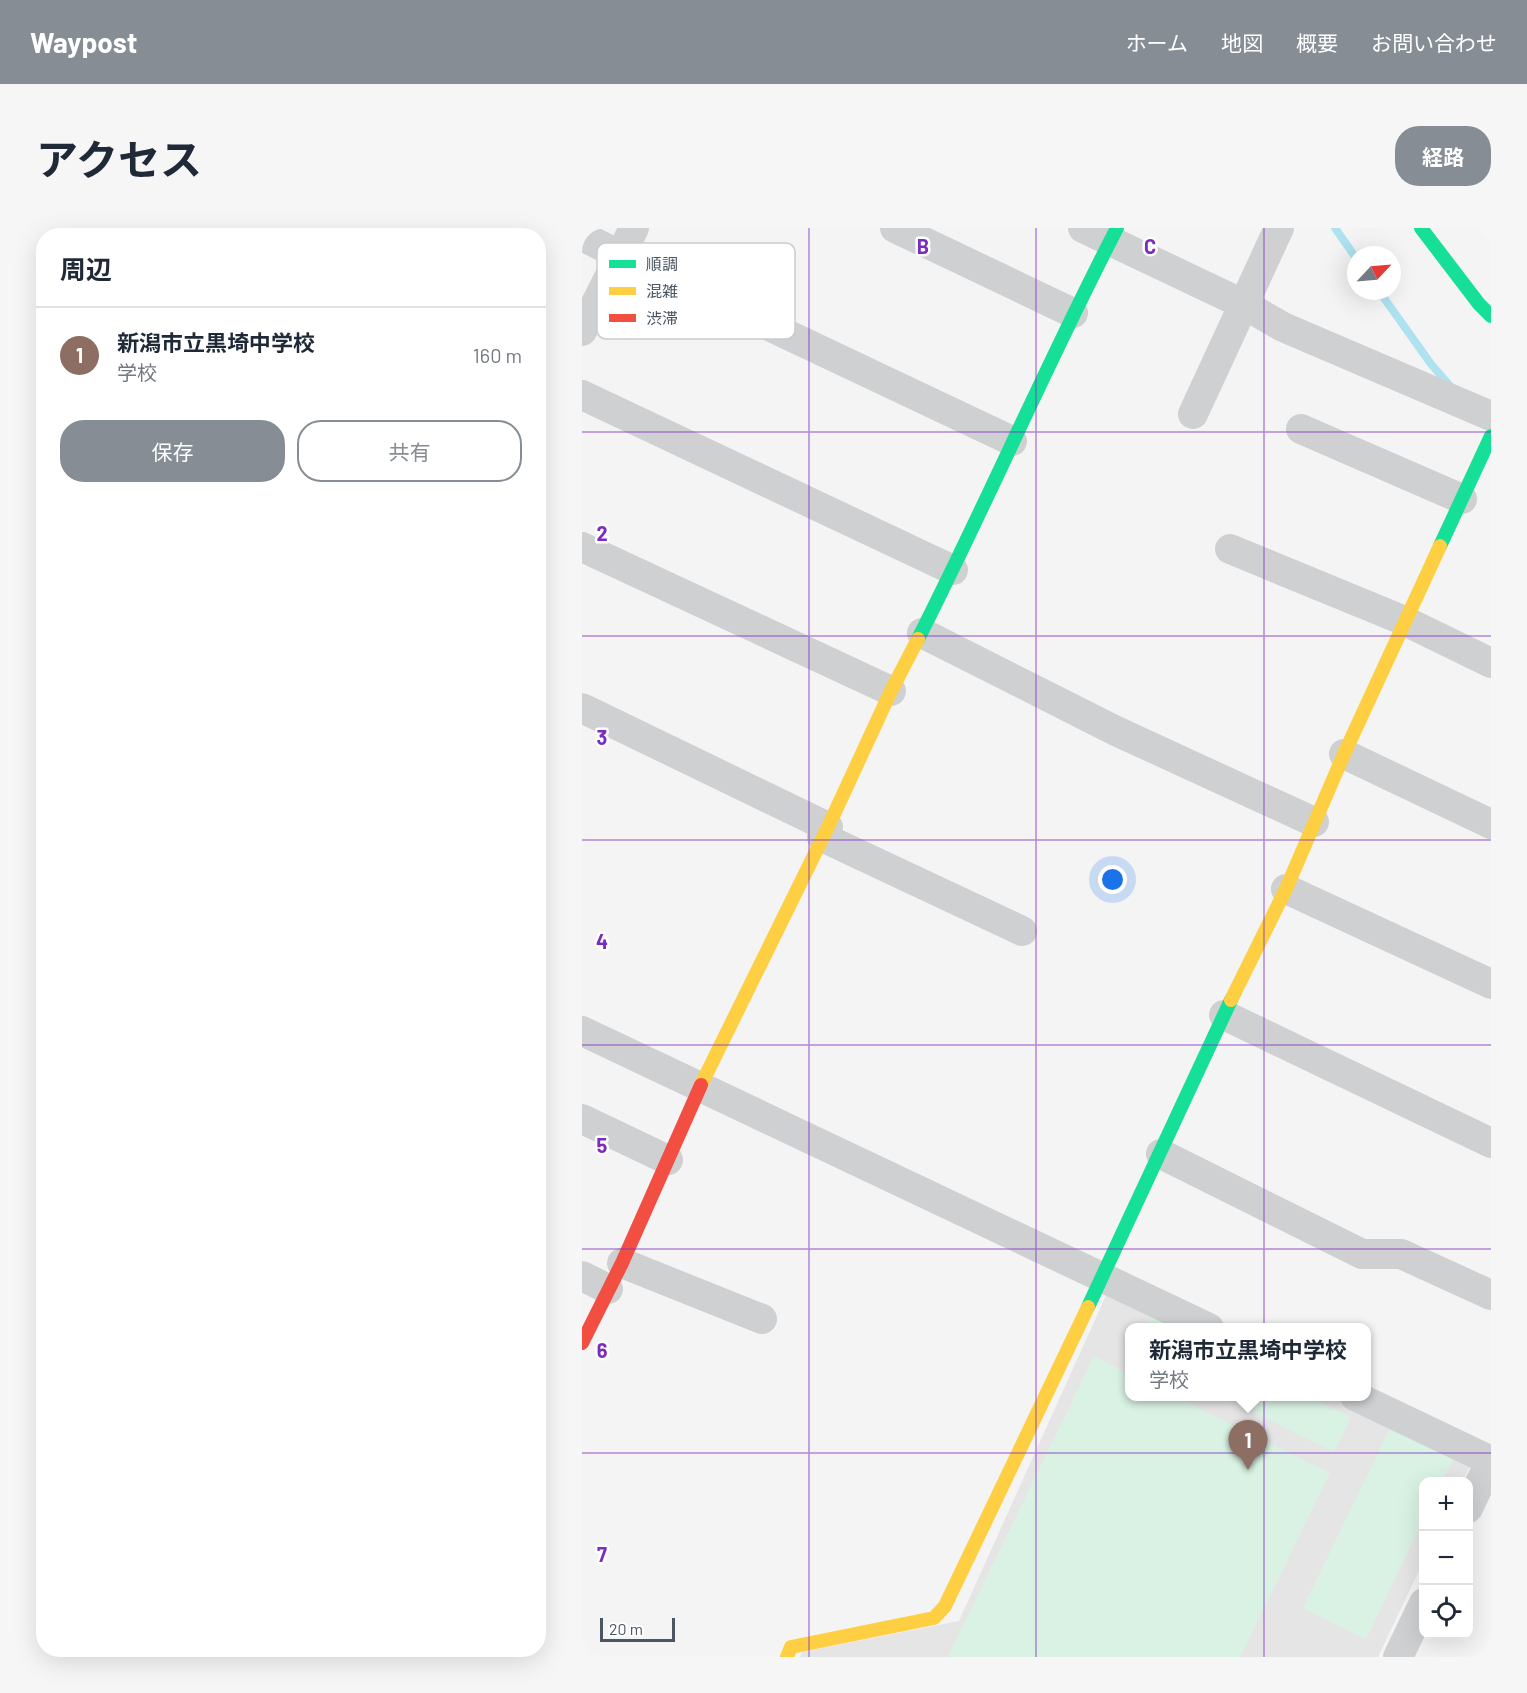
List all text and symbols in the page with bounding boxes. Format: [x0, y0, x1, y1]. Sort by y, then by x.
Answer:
text: Waypost [30, 25, 137, 59]
text: ホーム [1126, 30, 1188, 55]
text: 地図 [1221, 30, 1263, 55]
text: 概要 [1296, 30, 1338, 55]
text: お問い合わせ [1371, 30, 1497, 55]
button: 経路 [1395, 126, 1491, 186]
text: アクセス [36, 133, 202, 183]
text: B [917, 234, 929, 258]
text: C [1144, 234, 1156, 258]
legend [597, 243, 795, 339]
north arrow [1347, 246, 1401, 300]
text: 周辺 [60, 253, 112, 284]
text: 順調 [646, 254, 678, 273]
text: 混雑 [646, 281, 678, 300]
text: 渋滞 [646, 308, 678, 327]
text: 新潟市立黒埼中学校 [117, 329, 315, 355]
text: 1 [76, 343, 83, 367]
text: 160 m [473, 343, 522, 367]
text: 学校 [117, 360, 157, 384]
button: 保存 [60, 420, 285, 482]
button: 共有 [297, 420, 522, 482]
text: 2 [596, 521, 608, 545]
text: 3 [597, 725, 607, 749]
your location [1098, 865, 1127, 894]
text: 4 [596, 929, 608, 953]
text: 5 [597, 1133, 608, 1157]
popup [1125, 1323, 1371, 1401]
text: 新潟市立黒埼中学校 [1149, 1336, 1347, 1362]
text: 6 [597, 1338, 608, 1362]
text: 学校 [1149, 1367, 1189, 1391]
pin: 1 [1228, 1420, 1268, 1470]
map controls [1419, 1477, 1473, 1639]
button: + [1419, 1477, 1473, 1531]
button: − [1419, 1531, 1473, 1585]
text: 7 [597, 1542, 607, 1566]
button: locate [1419, 1585, 1473, 1639]
scale bar [600, 1615, 675, 1642]
text: 20 m [609, 1619, 643, 1638]

